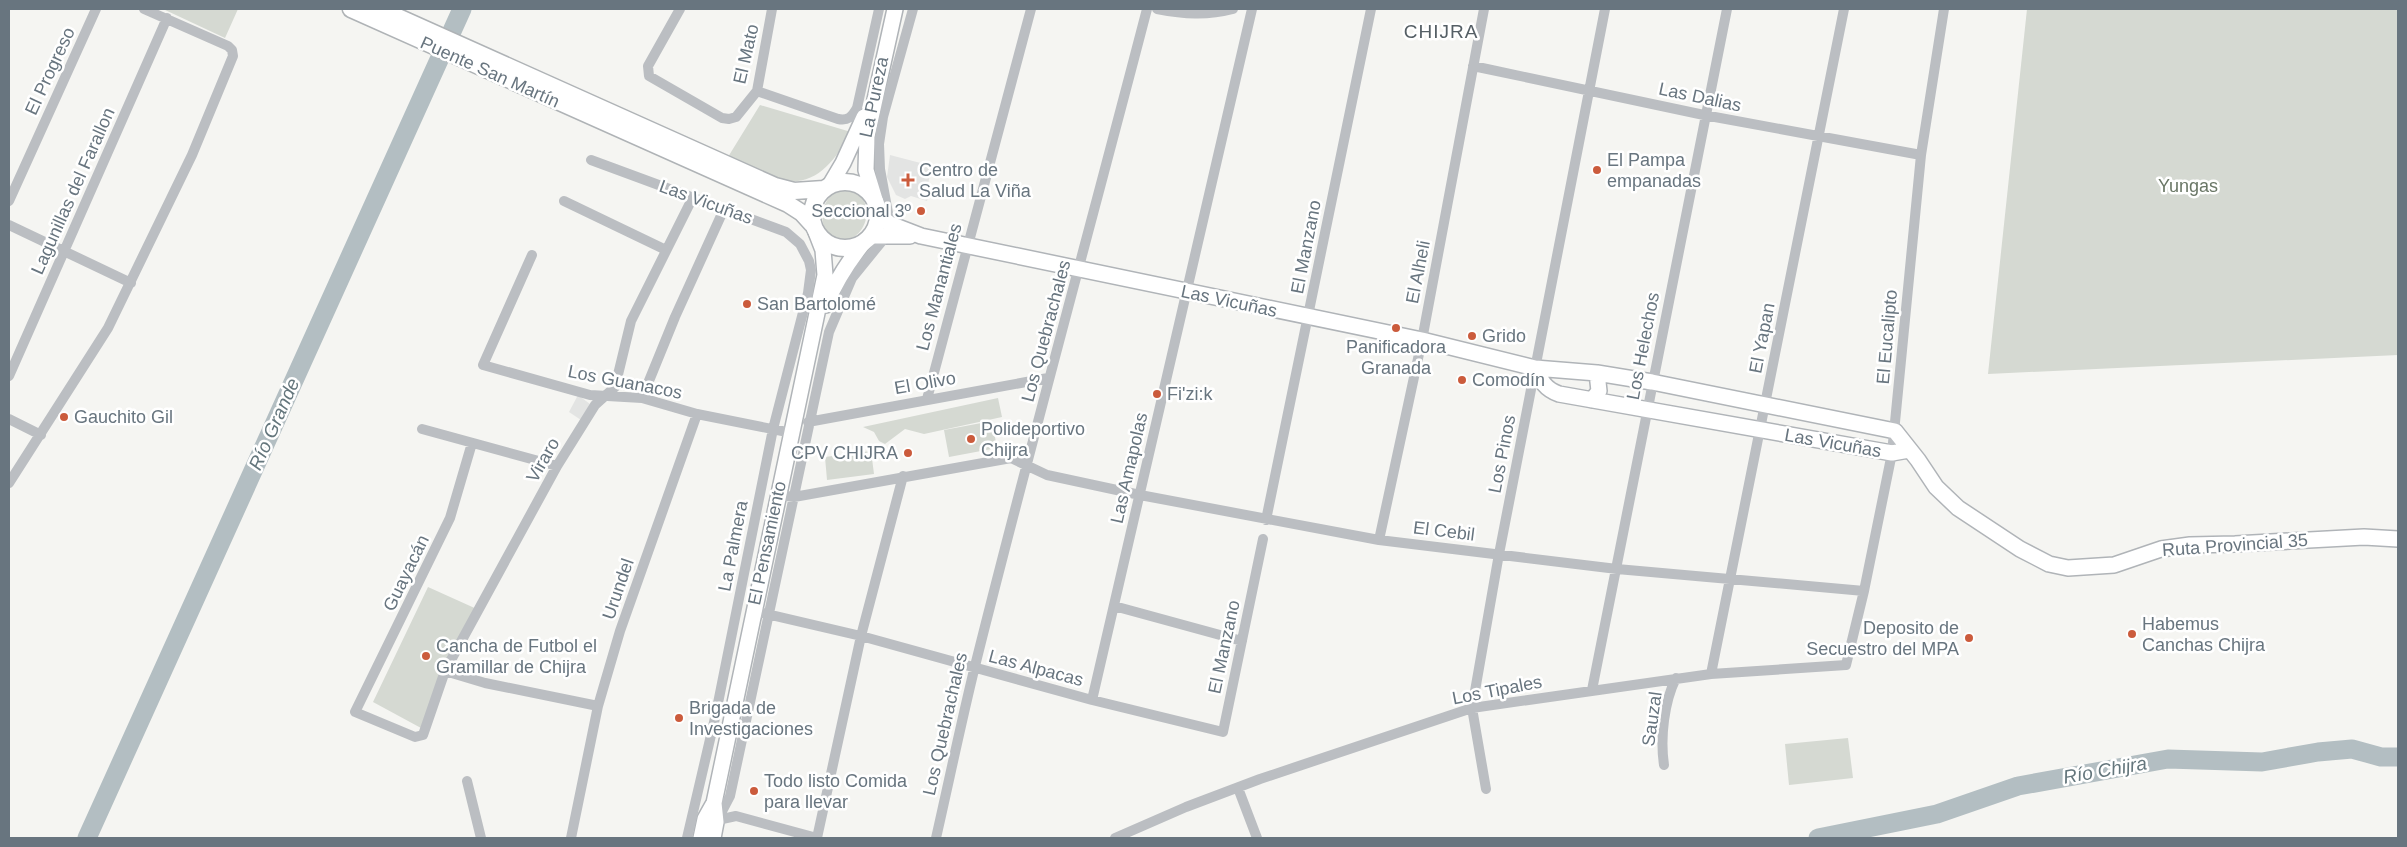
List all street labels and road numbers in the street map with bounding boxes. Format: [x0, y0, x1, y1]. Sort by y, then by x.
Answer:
street label: El Mato [729, 22, 763, 86]
street label: El Progreso [21, 24, 79, 118]
street label: Puente San Martín [417, 32, 563, 112]
street label: La Pureza [856, 54, 893, 139]
street label: Las Dalias [1657, 78, 1743, 116]
street label: Lagunillas del Farallon [27, 105, 119, 277]
street label: Las Vicuñas [657, 176, 755, 228]
street label: El Manzano [1287, 198, 1325, 296]
street label: Los Manantiales [912, 221, 966, 353]
street label: El Alheli [1402, 239, 1434, 305]
street label: Los Quebrachales [1017, 258, 1075, 404]
street label: Las Vicuñas [1179, 281, 1279, 321]
street label: El Eucalipto [1873, 289, 1901, 385]
street label: Los Helechos [1623, 291, 1663, 401]
street label: El Yapan [1745, 301, 1779, 375]
street label: Los Guanacos [566, 361, 684, 403]
street label: El Olivo [893, 368, 957, 398]
street label: Las Amapolas [1107, 411, 1151, 525]
street label: Los Pinos [1485, 413, 1519, 495]
street label: Las Vicuñas [1783, 425, 1883, 461]
street label: Viraro [522, 434, 564, 486]
street label: El Pensamiento [744, 479, 790, 607]
street label: La Palmera [714, 498, 752, 593]
street label: El Cebil [1412, 517, 1476, 545]
street label: Ruta Provincial 35 [2161, 530, 2309, 560]
street label: Guayacán [379, 532, 433, 614]
street label: Urundel [598, 556, 638, 622]
street label: El Manzano [1204, 598, 1244, 696]
street label: Las Alpacas [987, 646, 1085, 690]
street label: Los Quebrachales [919, 651, 971, 797]
street label: Los Tipales [1450, 671, 1544, 709]
street label: Sauzal [1638, 690, 1666, 748]

